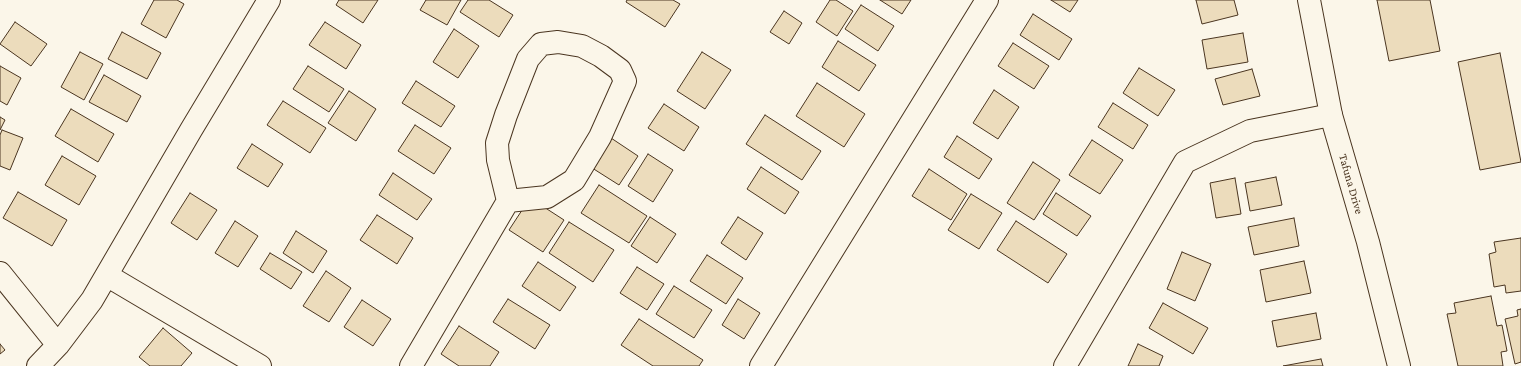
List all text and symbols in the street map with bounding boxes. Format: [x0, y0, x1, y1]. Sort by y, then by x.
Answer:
street label: Tafuna Drive [1336, 152, 1366, 216]

